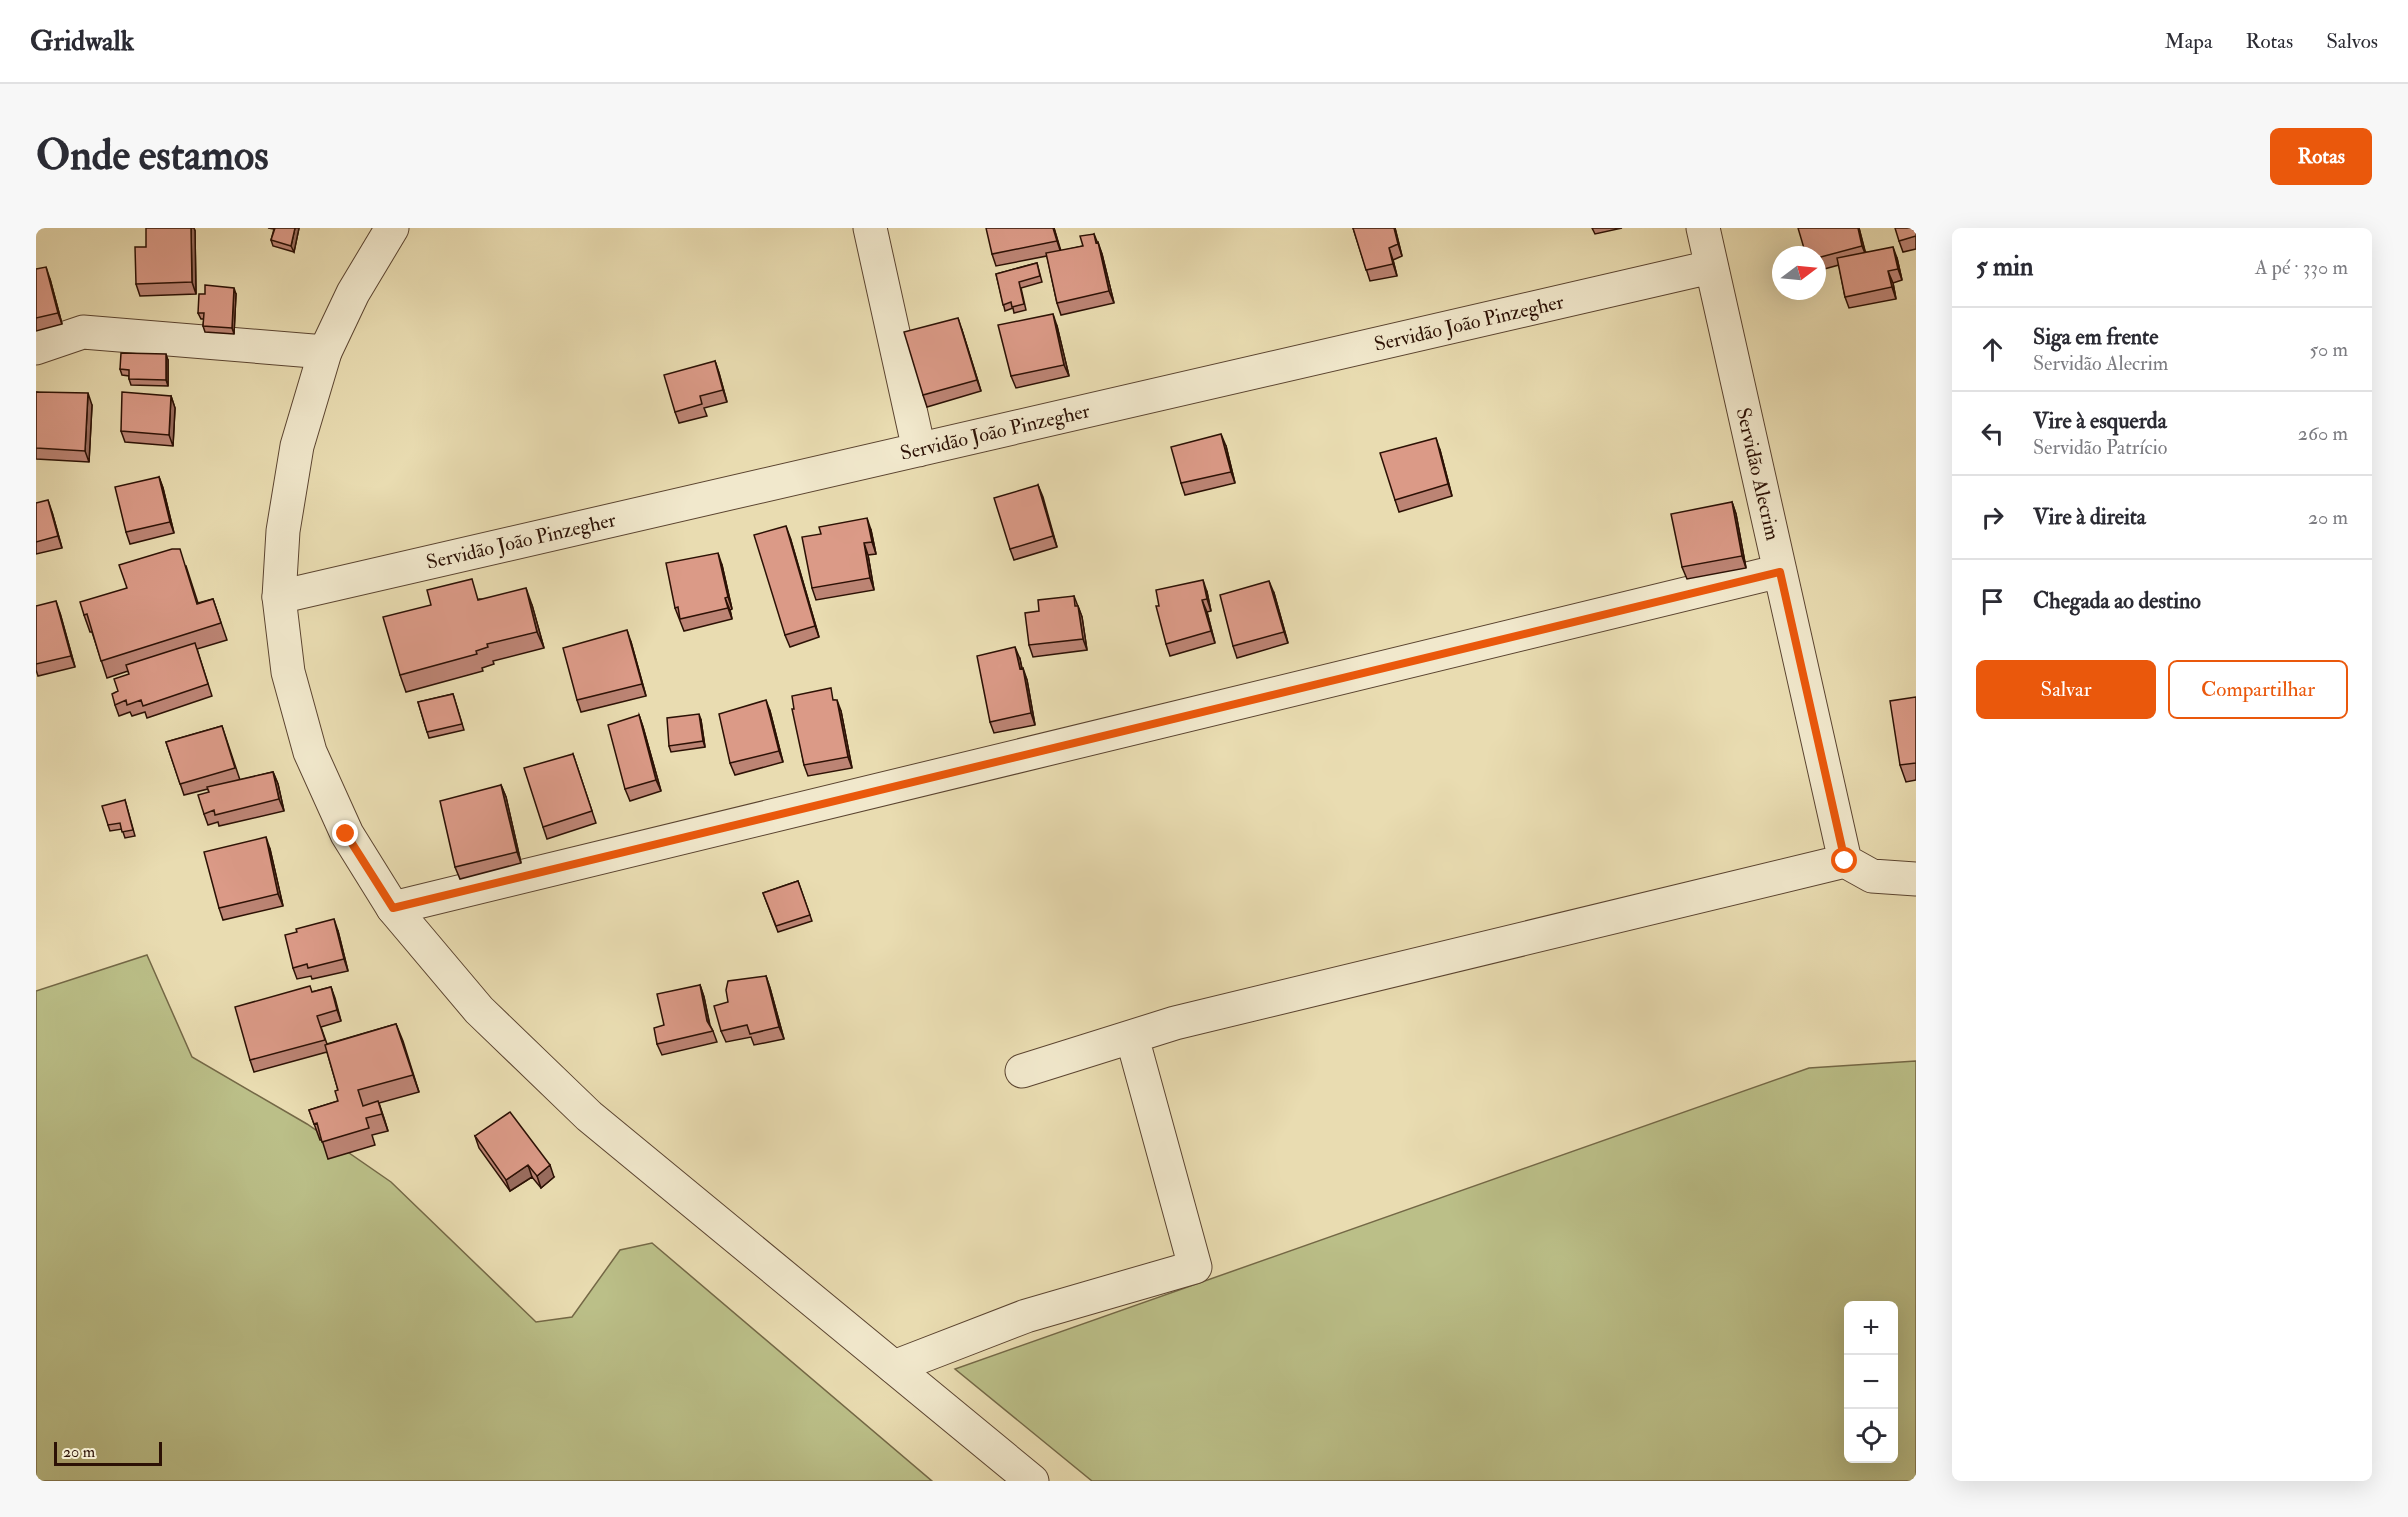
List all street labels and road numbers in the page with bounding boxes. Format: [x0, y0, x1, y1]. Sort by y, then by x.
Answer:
street label: Servidão João Pinzegher [1372, 289, 1567, 357]
street label: Servidão João Pinzegher [898, 398, 1093, 466]
street label: Servidão Alecrim [1731, 405, 1786, 543]
street label: Servidão João Pinzegher [424, 507, 619, 575]

